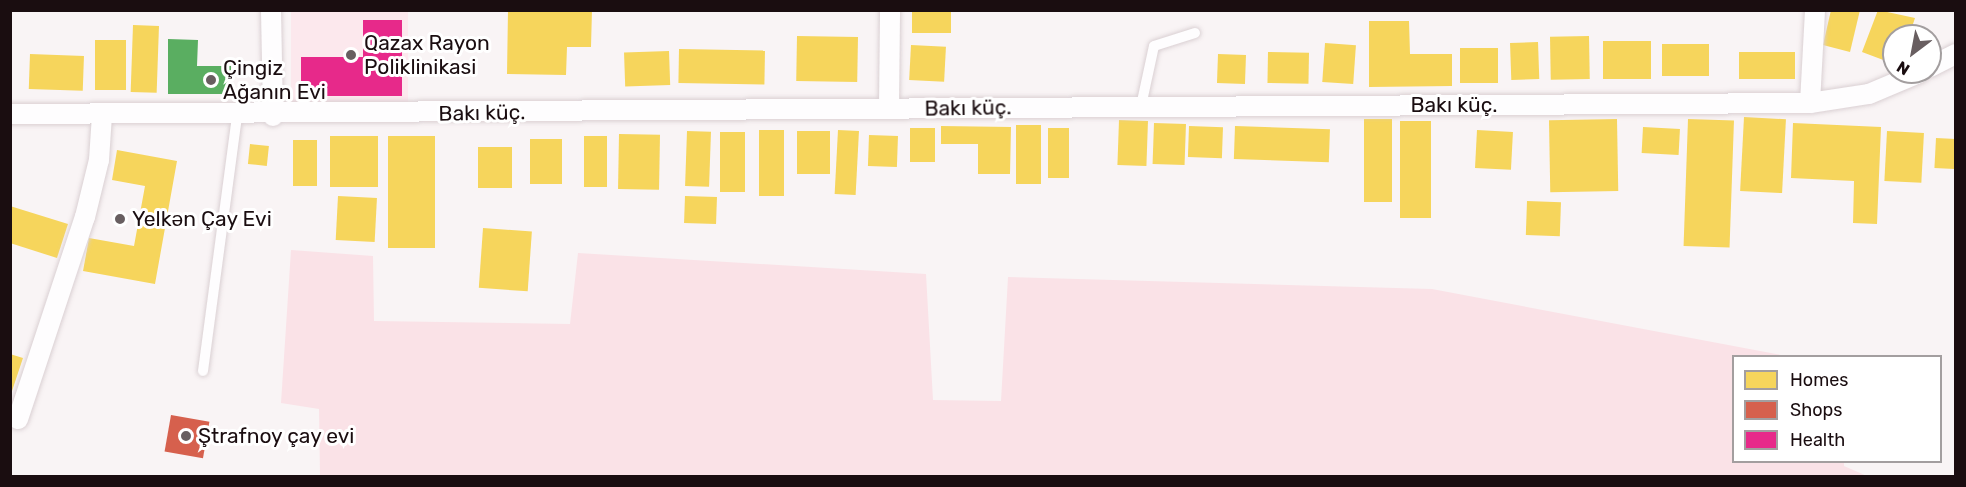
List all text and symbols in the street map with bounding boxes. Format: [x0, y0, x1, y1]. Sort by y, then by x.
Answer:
north arrow [1882, 24, 1942, 84]
place label: Qazax Rayon Poliklinikasi [364, 30, 490, 80]
marker: Qazax Rayon Poliklinikasi [342, 46, 360, 64]
place label: Çingiz Ağanın Evi [223, 55, 326, 105]
text: N [1893, 57, 1913, 79]
marker: Çingiz Ağanın Evi [204, 73, 218, 87]
street label: Bakı küç. [1410, 92, 1498, 118]
street label: Bakı küç. [924, 95, 1012, 121]
street label: Bakı küç. [438, 100, 526, 126]
place label: Yelkən Çay Evi [132, 206, 272, 232]
marker: Yelkən Çay Evi [113, 212, 127, 226]
legend [1732, 355, 1942, 463]
text: Homes [1790, 369, 1848, 391]
text: Shops [1790, 399, 1842, 421]
place label: Ştrafnoy çay evi [198, 423, 356, 449]
marker: Ştrafnoy çay evi [179, 429, 193, 443]
text: Health [1790, 429, 1845, 451]

